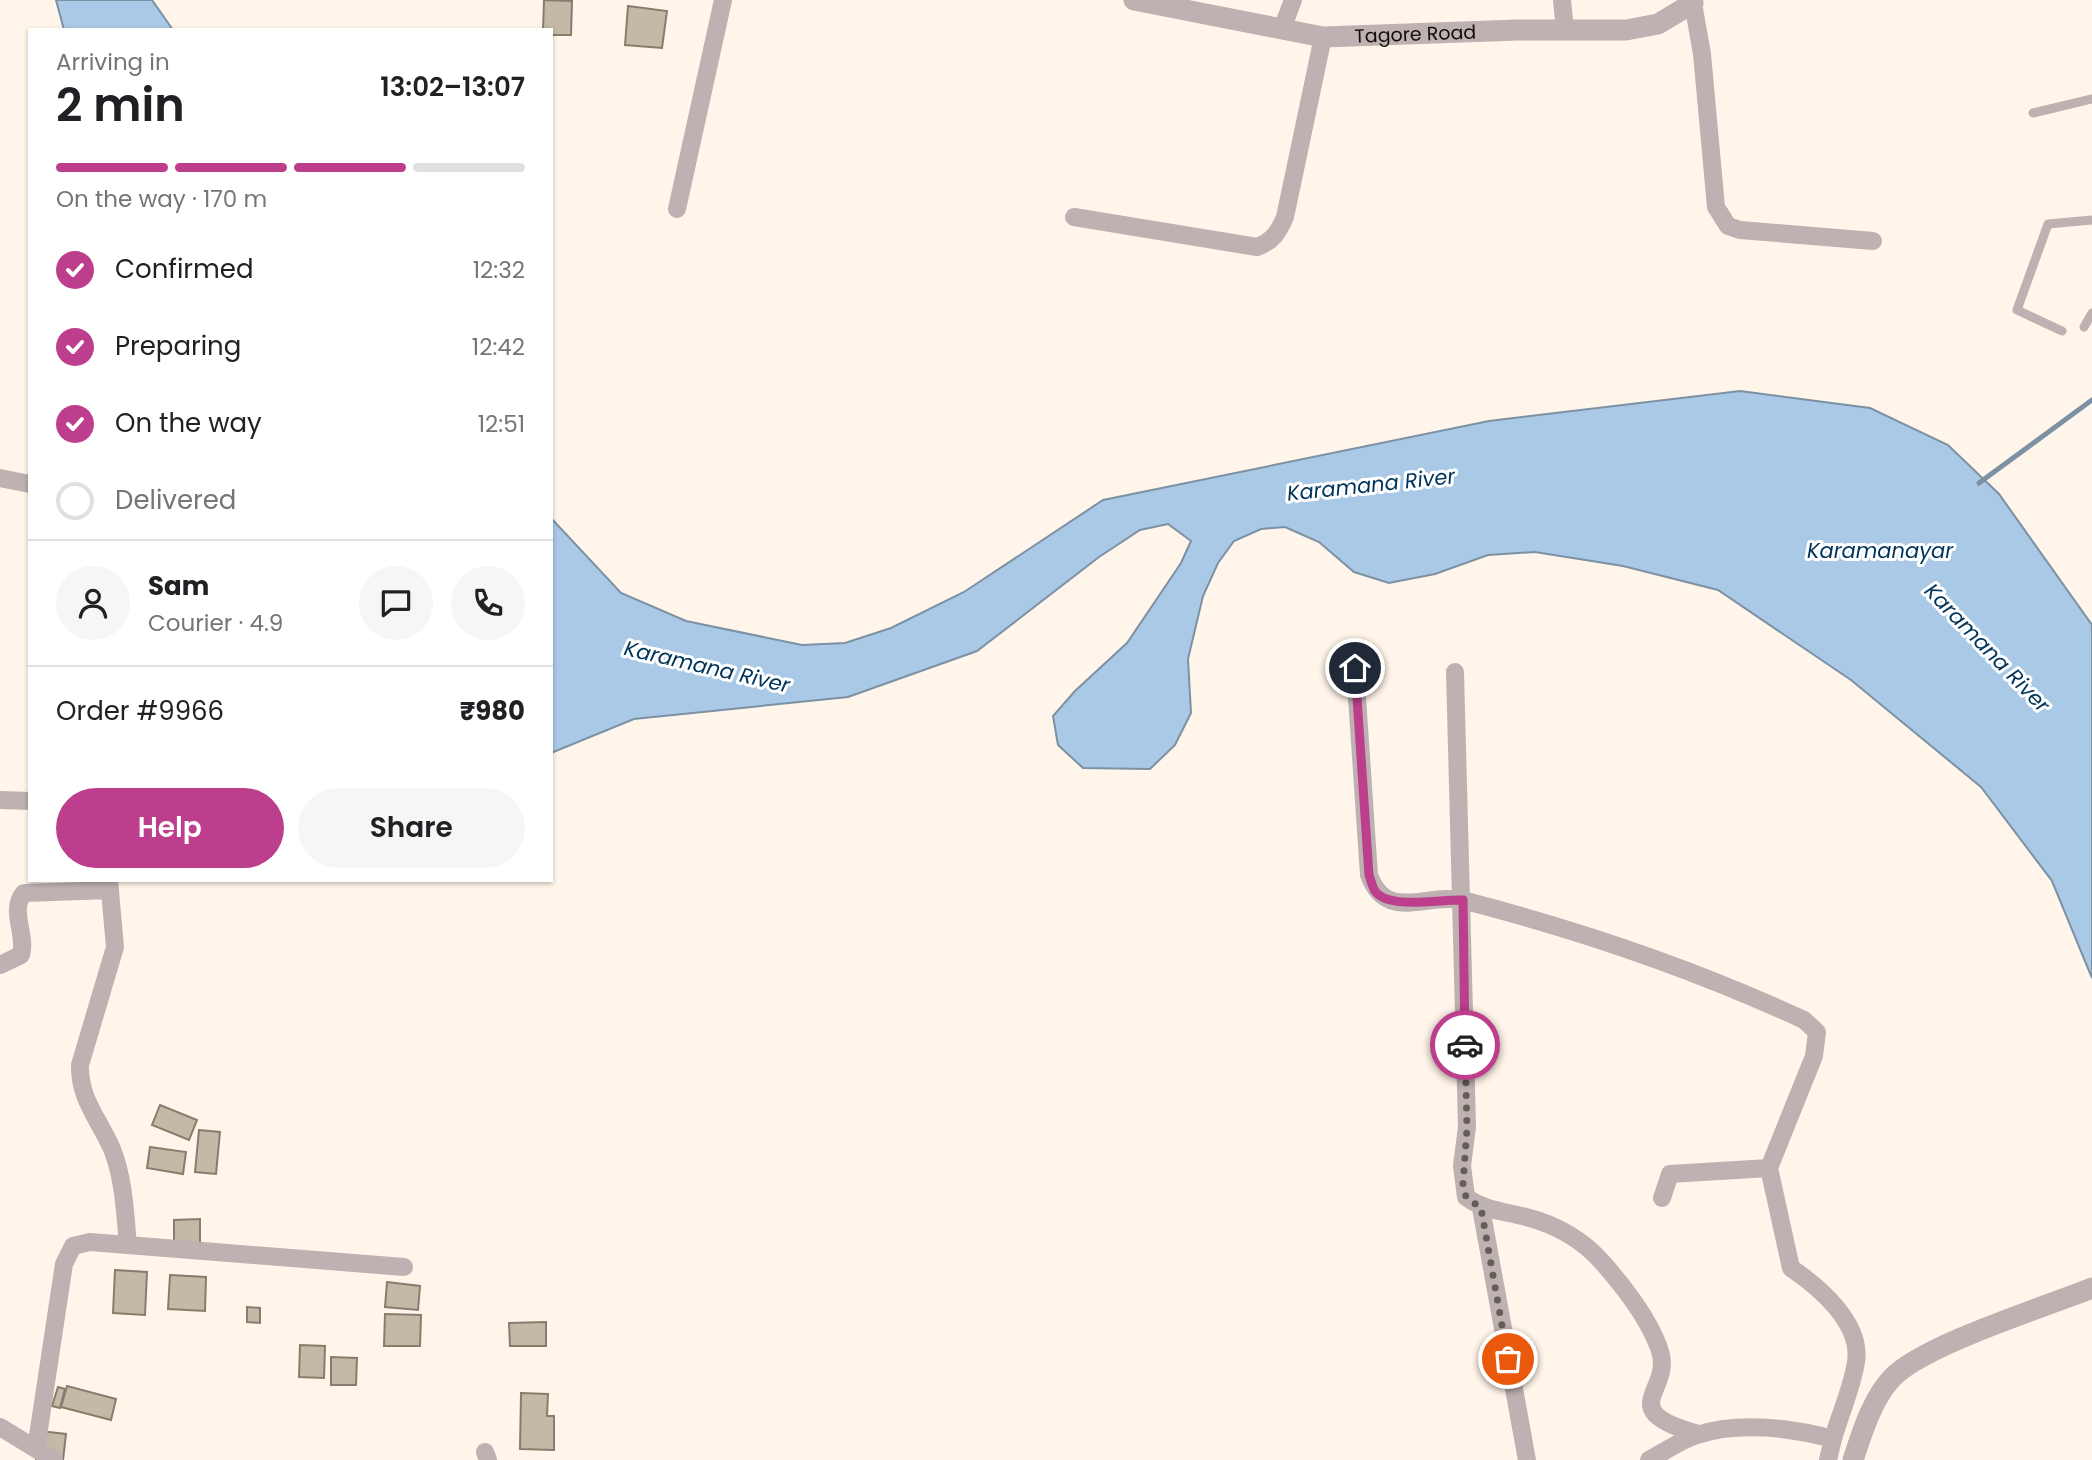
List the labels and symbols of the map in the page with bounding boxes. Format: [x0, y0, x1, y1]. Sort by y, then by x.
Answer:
street label: Tagore Road [1354, 19, 1477, 50]
water label: Karamana River [1285, 461, 1458, 508]
water label: Karamanayar [1807, 536, 1954, 565]
water label: Karamana River [1918, 577, 2057, 719]
water label: Karamana River [621, 633, 794, 700]
pin [1325, 638, 1385, 698]
courier [1430, 1010, 1500, 1080]
pin [1478, 1329, 1538, 1389]

